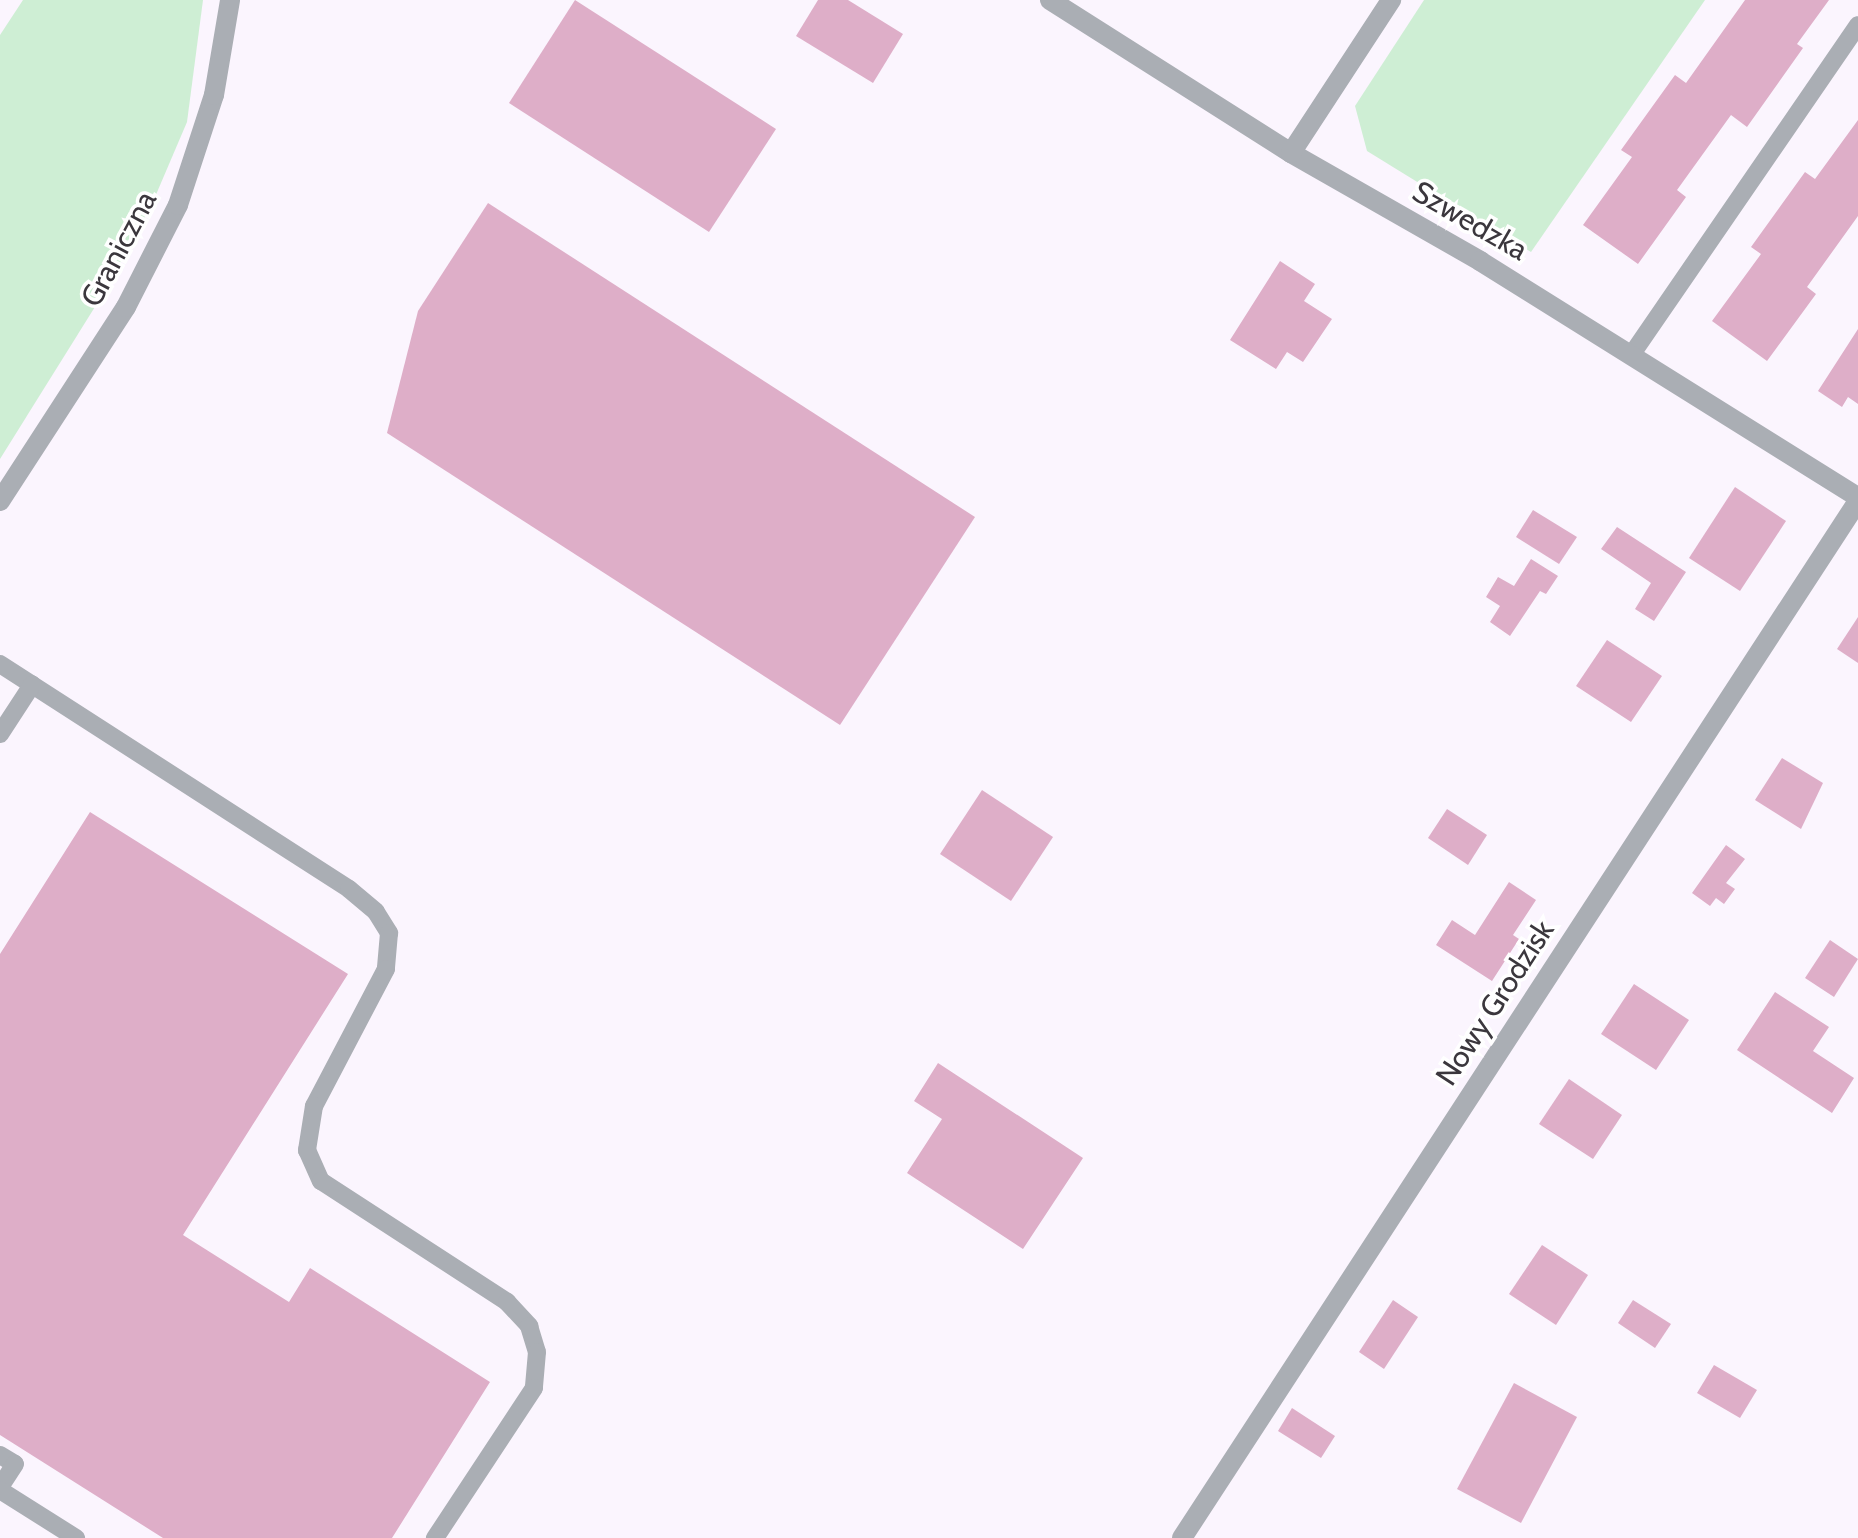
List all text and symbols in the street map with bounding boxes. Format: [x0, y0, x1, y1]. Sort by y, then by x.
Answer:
street label: Szwedzka [1406, 174, 1534, 268]
street label: Graniczna [74, 185, 164, 313]
street label: Nowy Grodzisk [1428, 914, 1562, 1092]

